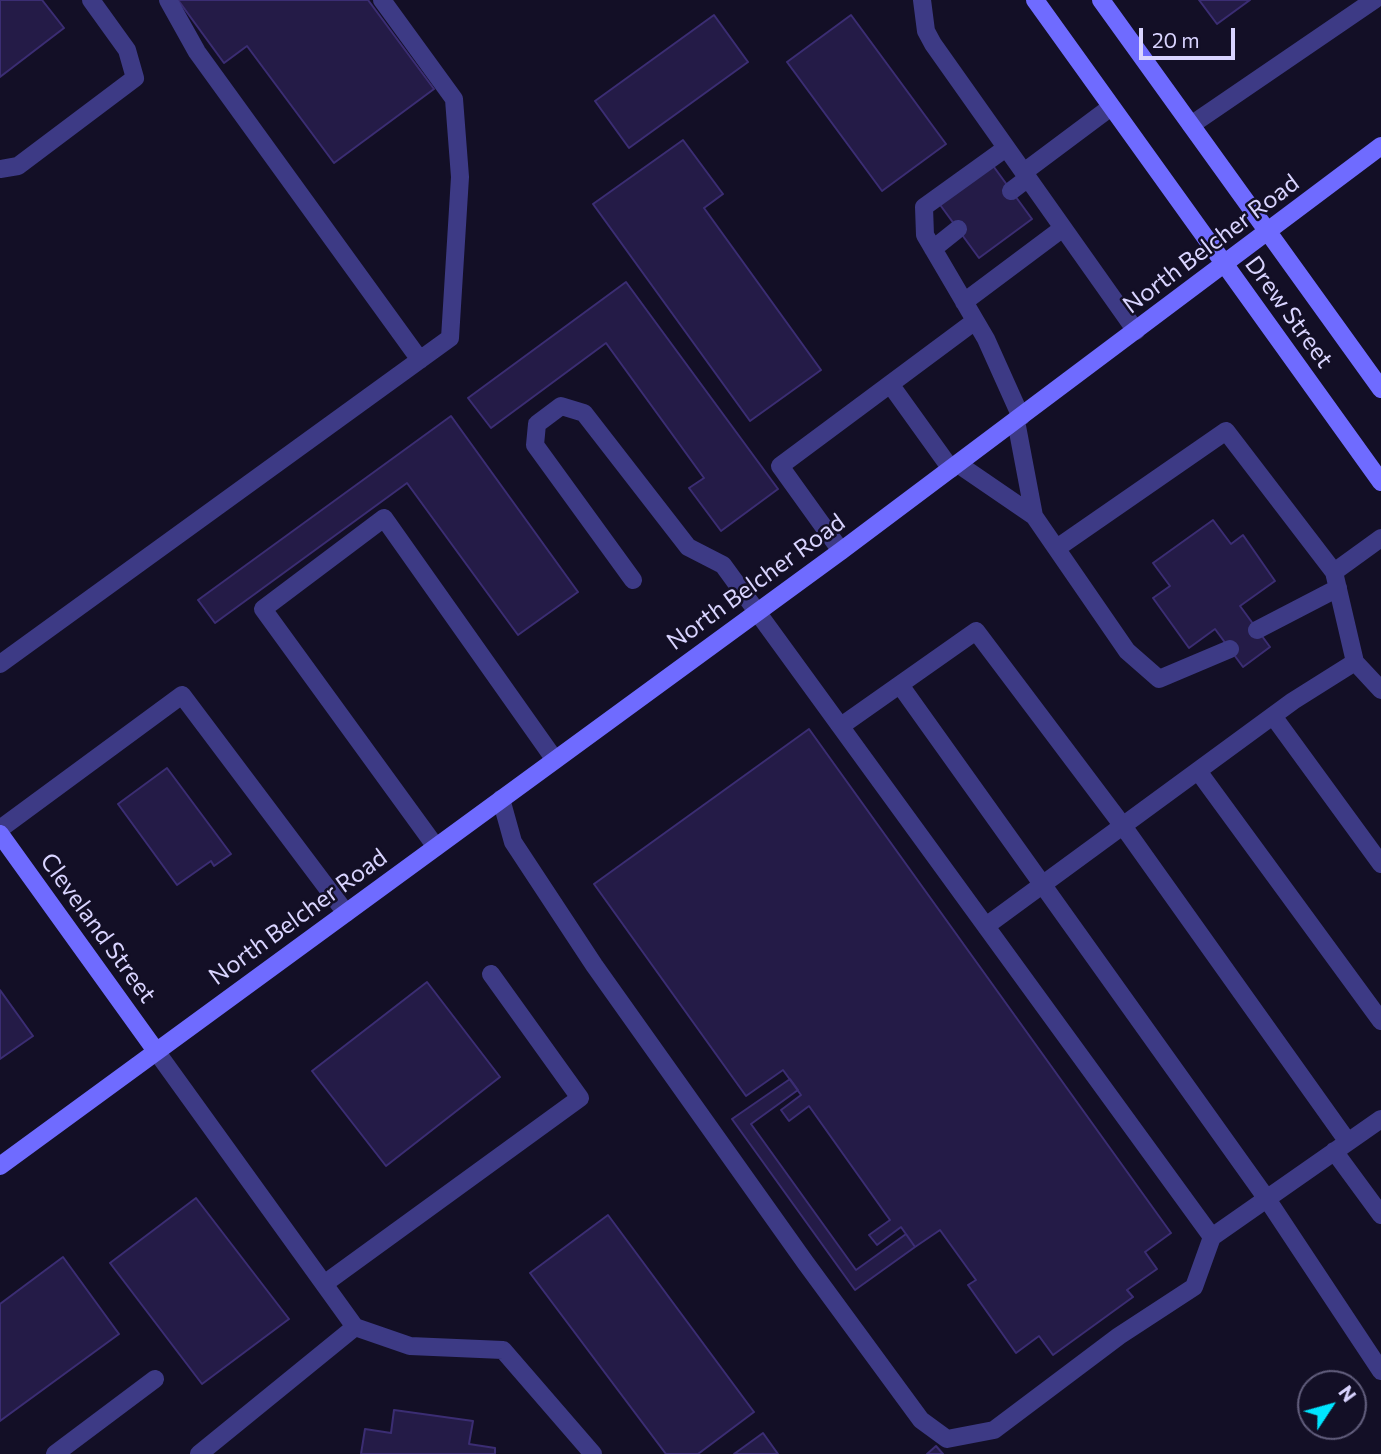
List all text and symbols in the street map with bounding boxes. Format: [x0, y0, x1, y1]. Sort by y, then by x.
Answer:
scale bar [1143, 14, 1239, 58]
text: 20 m [1152, 27, 1200, 52]
street label: North Belcher Road [1117, 168, 1305, 320]
street label: Drew Street [1239, 251, 1339, 373]
street label: North Belcher Road [661, 508, 851, 656]
street label: North Belcher Road [203, 843, 393, 991]
street label: Cleveland Street [34, 847, 162, 1009]
north arrow [1297, 1370, 1367, 1440]
text: N [1334, 1381, 1361, 1406]

